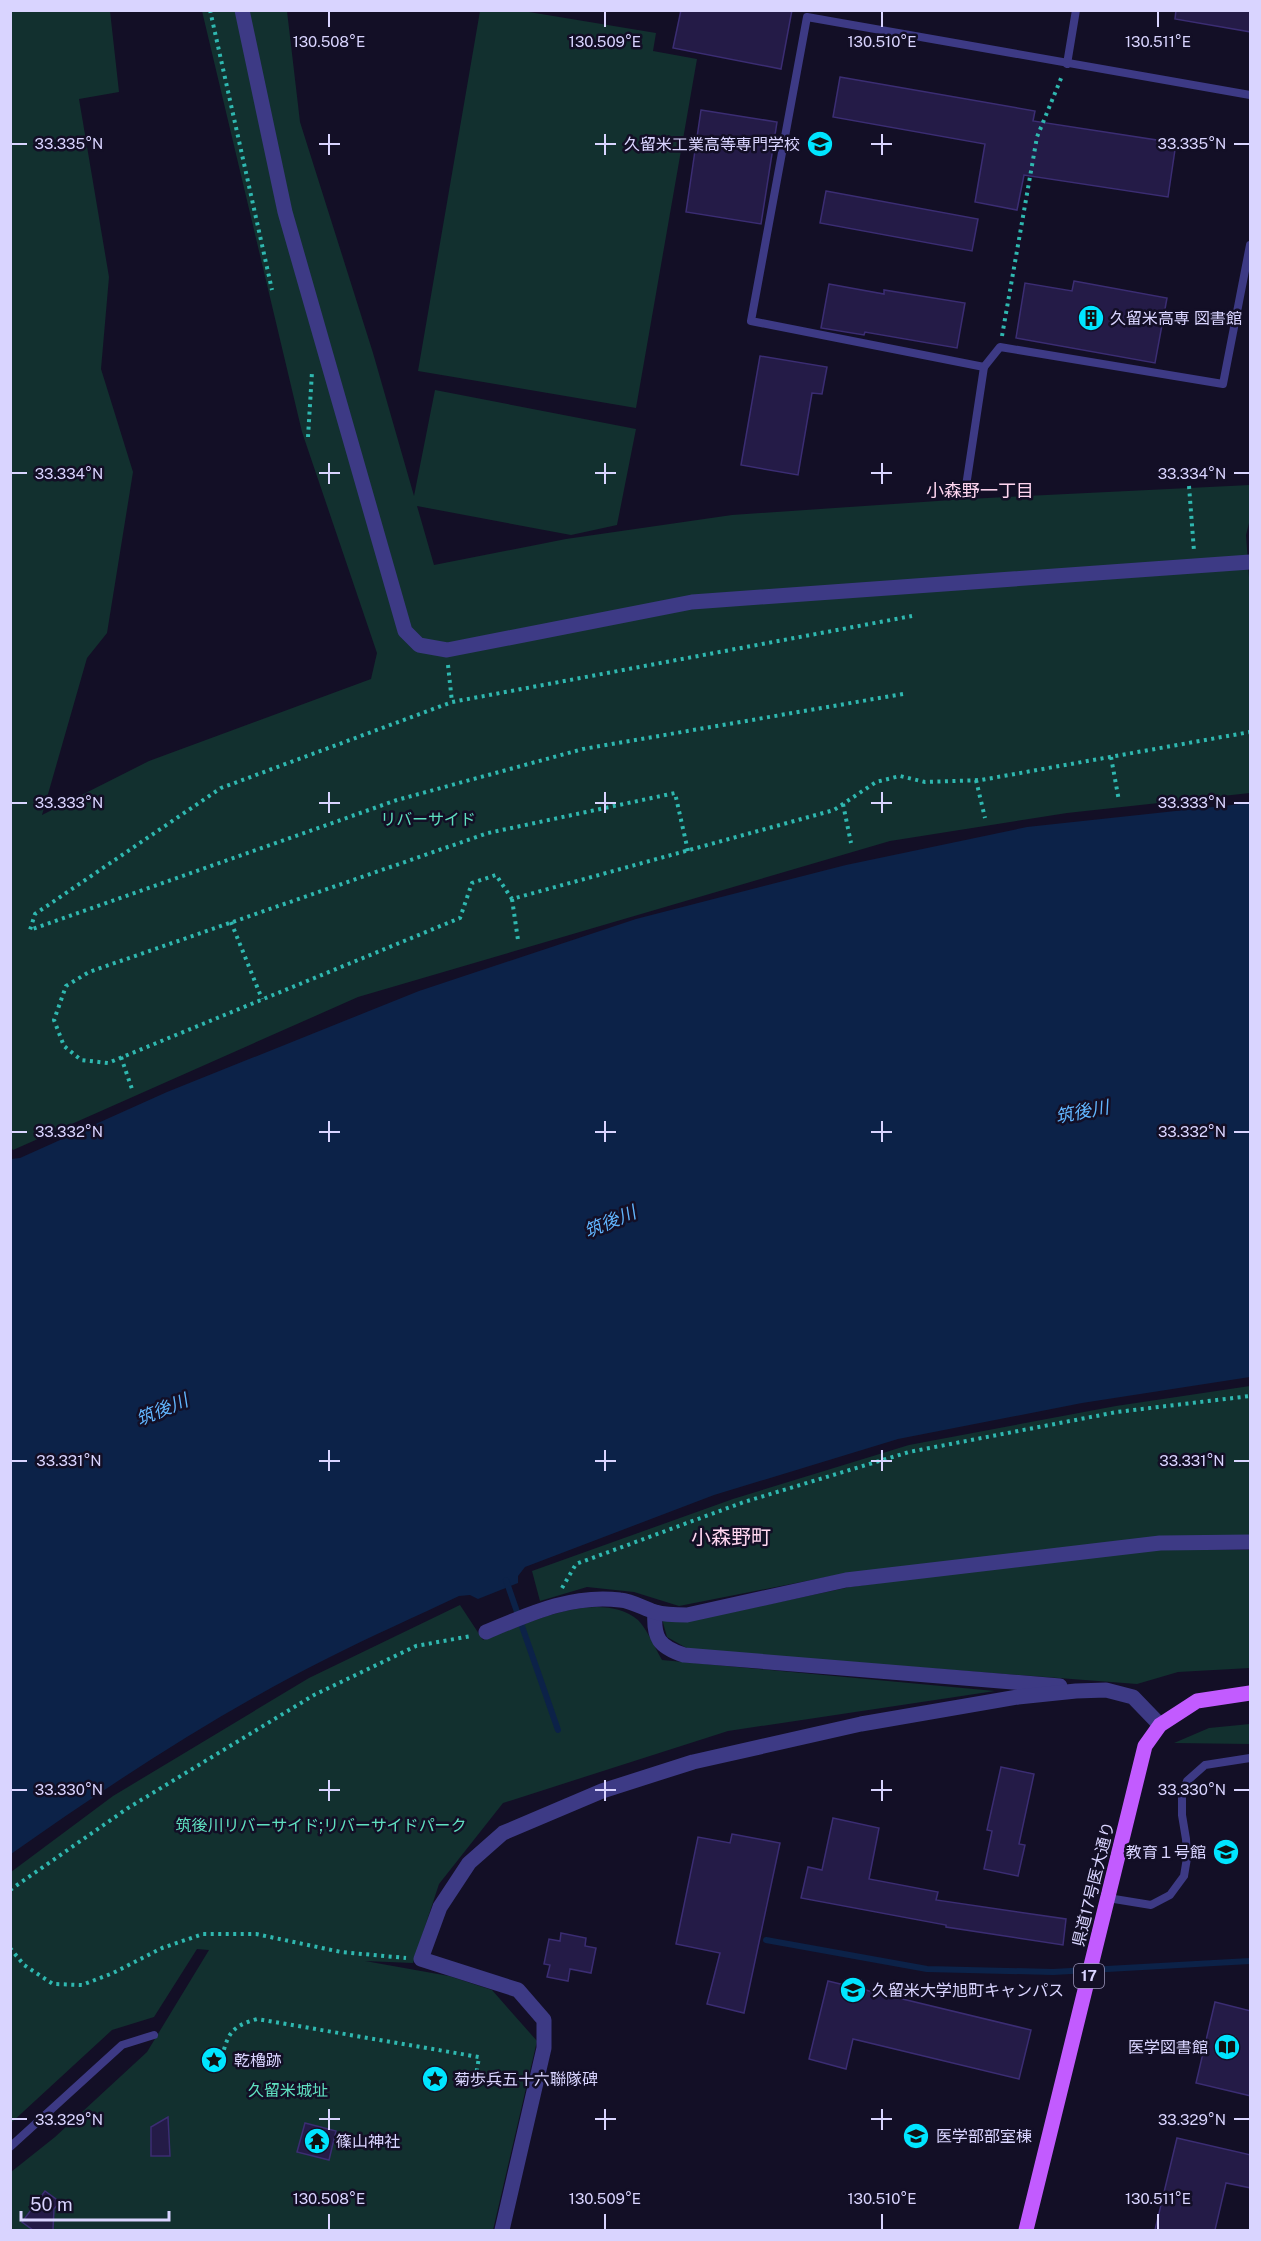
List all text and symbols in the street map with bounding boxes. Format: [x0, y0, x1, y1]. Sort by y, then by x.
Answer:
text: 130.508°E [293, 33, 365, 50]
text: 130.509°E [569, 33, 641, 50]
text: 130.510°E [847, 33, 917, 50]
text: 130.511°E [1125, 33, 1191, 50]
school or university icon: 久留米工業高等専門学校 [805, 129, 835, 159]
text: 33.335°N [35, 135, 103, 152]
place label: 久留米工業高等専門学校 [624, 135, 800, 154]
text: 33.335°N [1158, 135, 1226, 152]
building icon: 久留米高専 図書館 [1076, 303, 1106, 333]
place label: 久留米高専 図書館 [1110, 309, 1242, 328]
text: 33.334°N [35, 465, 103, 482]
text: 33.334°N [1158, 465, 1226, 482]
district label: 小森野一丁目 [926, 480, 1034, 501]
text: 33.333°N [35, 794, 103, 811]
text: 33.333°N [1158, 794, 1226, 811]
park label: リバーサイド [380, 810, 476, 829]
water label: 筑後川 [1053, 1096, 1112, 1127]
text: 33.332°N [35, 1123, 103, 1140]
text: 33.332°N [1158, 1123, 1226, 1140]
water label: 筑後川 [581, 1201, 641, 1242]
water label: 筑後川 [133, 1389, 193, 1430]
text: 33.331°N [36, 1452, 102, 1469]
text: 33.331°N [1159, 1452, 1225, 1469]
district label: 小森野町 [691, 1525, 771, 1549]
text: 33.330°N [35, 1781, 103, 1798]
text: 33.330°N [1158, 1781, 1226, 1798]
park label: 筑後川リバーサイド;リバーサイドパーク [175, 1816, 467, 1835]
street label: 県道17号医大通り [1069, 1820, 1118, 1949]
school or university icon: 教育１号館 [1211, 1837, 1241, 1867]
place label: 教育１号館 [1126, 1843, 1206, 1862]
road number: 17 [1074, 1964, 1104, 1988]
school or university icon: 久留米大学旭町キャンパス [838, 1975, 868, 2005]
place label: 久留米大学旭町キャンパス [872, 1981, 1064, 2000]
library icon: 医学図書館 [1212, 2032, 1242, 2062]
place label: 医学図書館 [1128, 2038, 1208, 2057]
place icon: 乾櫓跡 [199, 2045, 229, 2075]
place label: 乾櫓跡 [234, 2051, 282, 2070]
place icon: 菊歩兵五十六聯隊碑 [420, 2064, 450, 2094]
place label: 菊歩兵五十六聯隊碑 [454, 2070, 598, 2089]
park label: 久留米城址 [248, 2081, 328, 2100]
text: 33.329°N [35, 2111, 103, 2128]
text: 33.329°N [1158, 2111, 1226, 2128]
school or university icon: 医学部部室棟 [901, 2121, 931, 2151]
temple icon: 篠山神社 [302, 2126, 332, 2156]
place label: 医学部部室棟 [936, 2127, 1032, 2146]
place label: 篠山神社 [336, 2132, 400, 2151]
scale bar [21, 2184, 170, 2222]
text: 130.508°E [293, 2190, 365, 2207]
text: 130.509°E [569, 2190, 641, 2207]
text: 130.510°E [847, 2190, 917, 2207]
text: 130.511°E [1125, 2190, 1191, 2207]
text: 50 m [30, 2194, 73, 2215]

